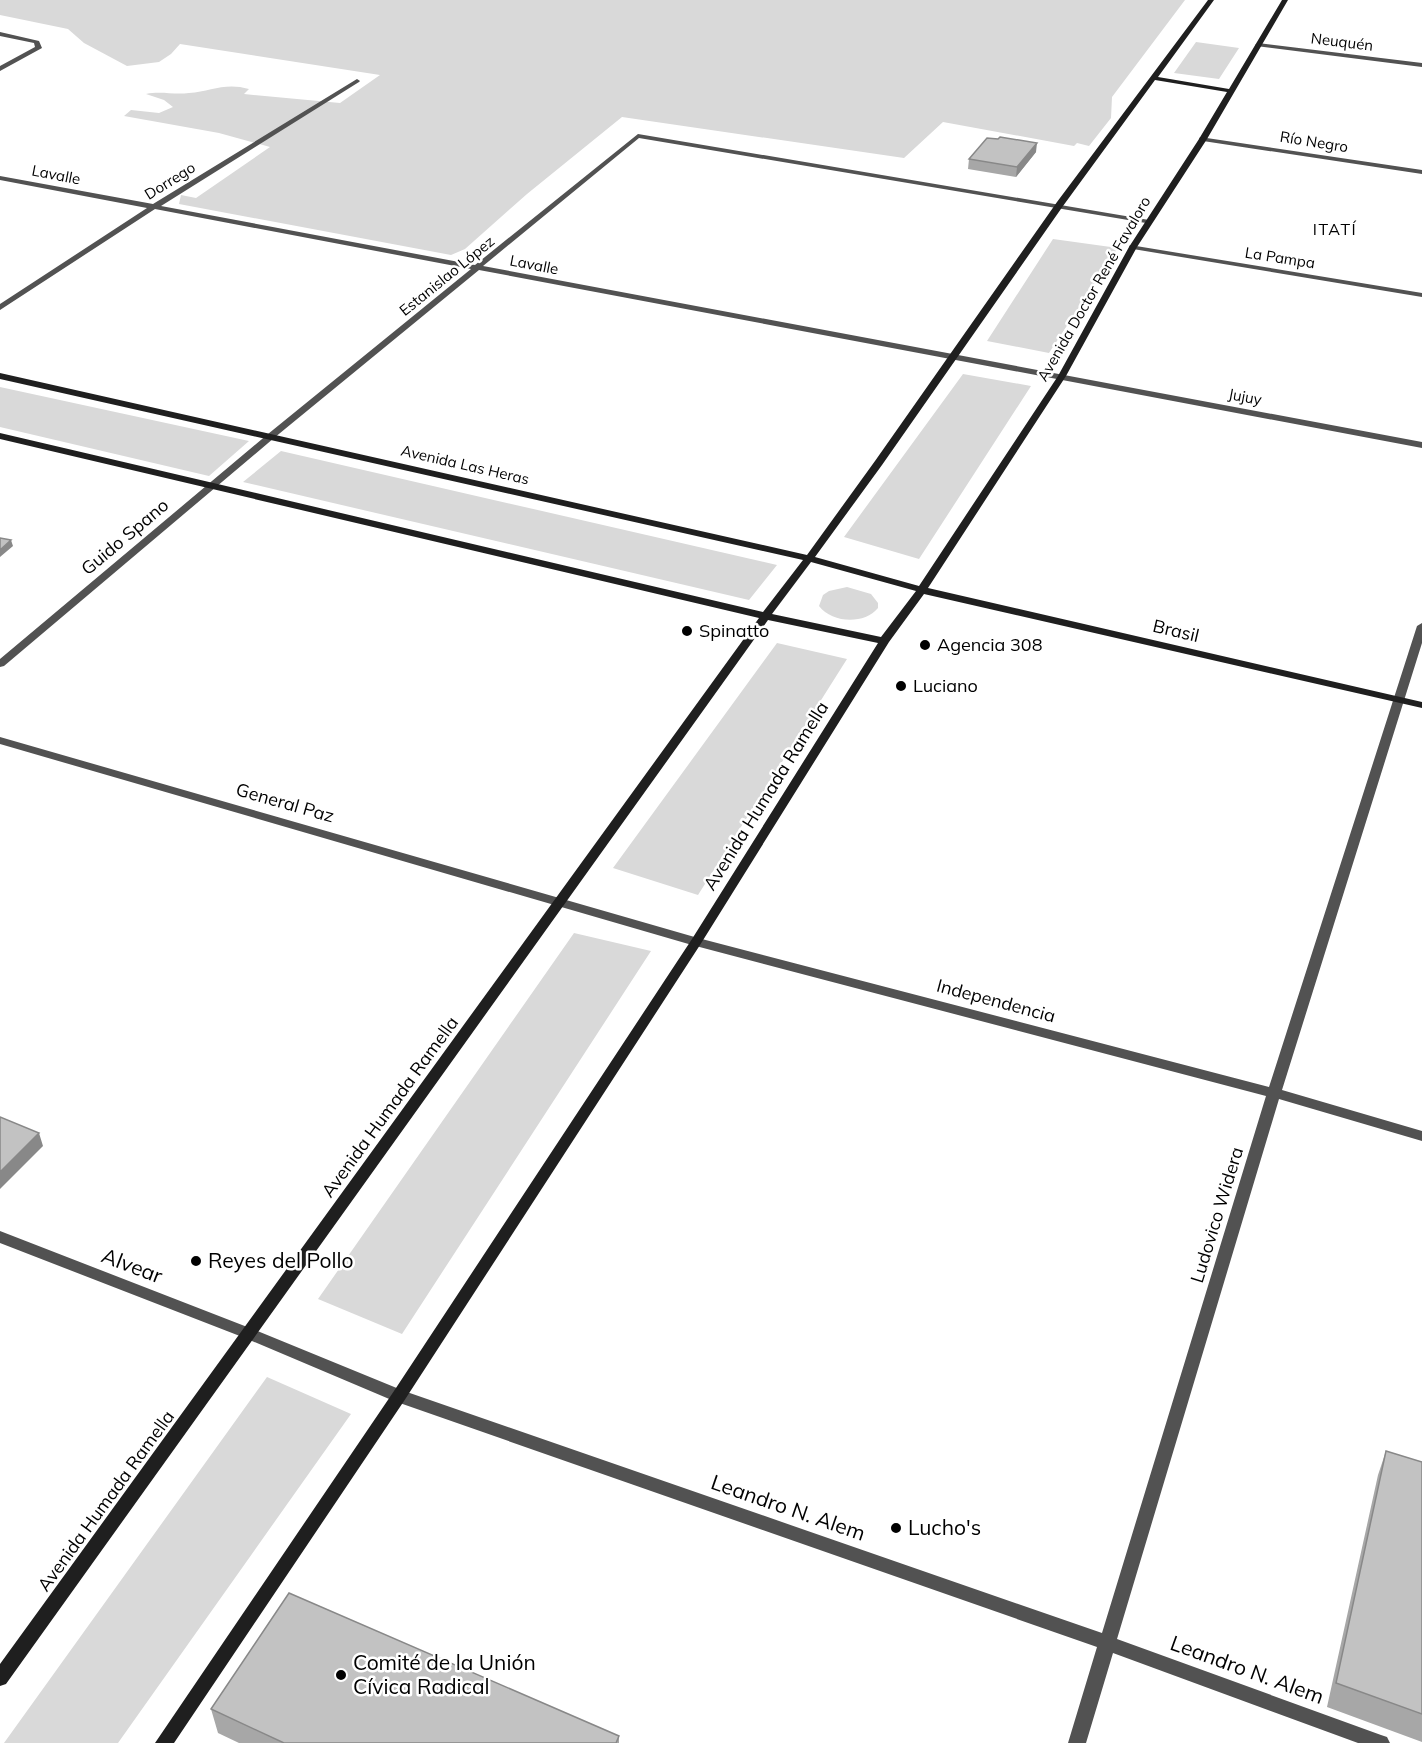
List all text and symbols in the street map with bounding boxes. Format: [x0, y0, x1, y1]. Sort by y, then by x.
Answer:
street label: Neuquén [1310, 28, 1374, 55]
street label: Río Negro [1279, 127, 1350, 156]
street label: Dorrego [141, 158, 199, 204]
street label: Lavalle [30, 160, 82, 189]
street label: Avenida Doctor René Favaloro [1033, 193, 1154, 385]
district label: ITATÍ [1313, 219, 1357, 239]
street label: Estanislao López [395, 231, 498, 320]
street label: La Pampa [1244, 243, 1316, 272]
street label: Lavalle [508, 250, 560, 279]
street label: Jujuy [1227, 384, 1264, 409]
street label: Avenida Las Heras [399, 441, 531, 488]
street label: Guido Spano [76, 493, 173, 580]
street label: Brasil [1151, 614, 1202, 647]
place label: Spinatto [699, 619, 769, 642]
marker: Spinatto [680, 624, 694, 638]
place label: Agencia 308 [937, 633, 1042, 656]
marker: Agencia 308 [918, 638, 932, 652]
place label: Luciano [913, 674, 978, 697]
marker: Luciano [894, 679, 908, 693]
street label: Avenida Humada Ramella [698, 697, 833, 894]
street label: General Paz [233, 778, 337, 827]
street label: Independencia [934, 974, 1058, 1027]
street label: Avenida Humada Ramella [316, 1012, 463, 1202]
street label: Ludovico Widera [1185, 1144, 1248, 1285]
street label: Alvear [98, 1242, 167, 1289]
place label: Reyes del Pollo [208, 1247, 354, 1273]
marker: Reyes del Pollo [189, 1254, 203, 1268]
street label: Avenida Humada Ramella [32, 1406, 179, 1596]
street label: Leandro N. Alem [708, 1468, 869, 1546]
place label: Lucho's [908, 1514, 981, 1540]
marker: Lucho's [889, 1521, 903, 1535]
street label: Leandro N. Alem [1167, 1629, 1328, 1709]
place label: Comité de la Unión Cívica Radical [353, 1649, 536, 1699]
marker: Comité de la Unión Cívica Radical [334, 1668, 348, 1682]

